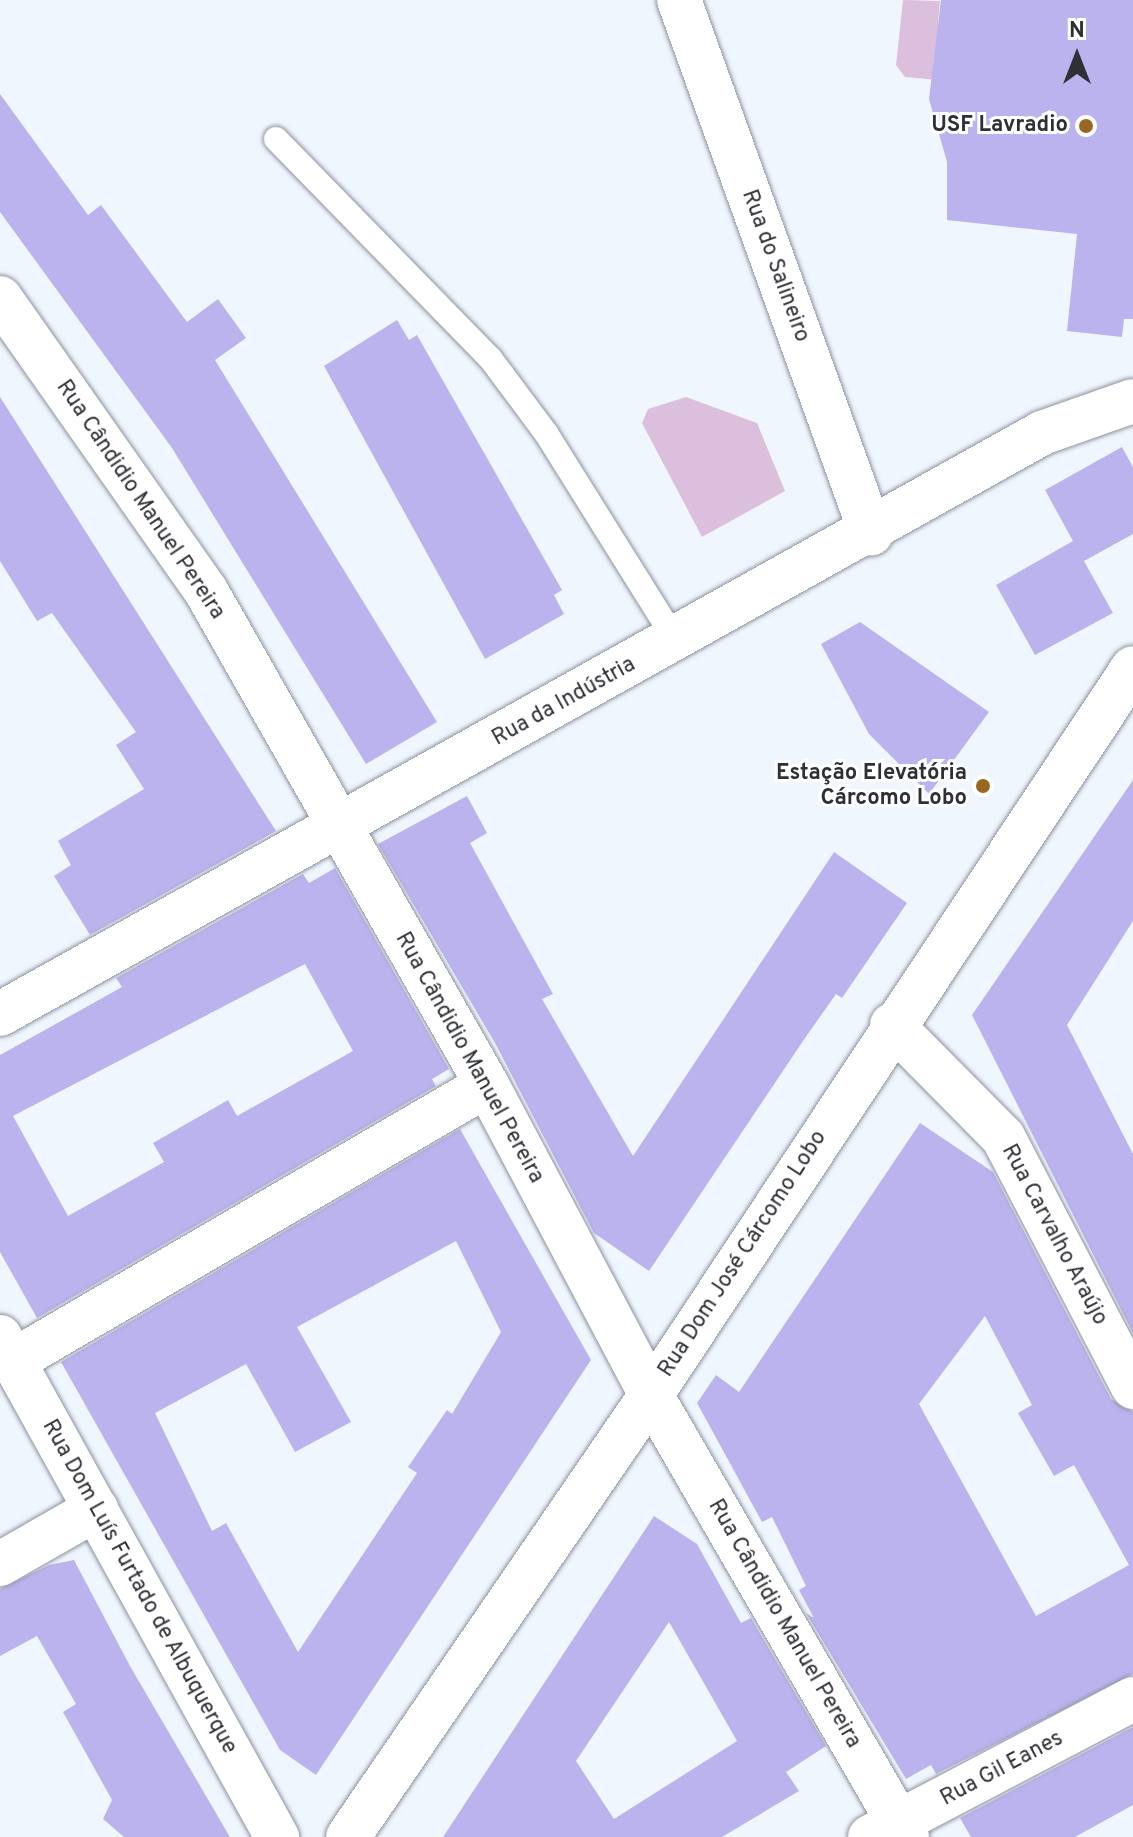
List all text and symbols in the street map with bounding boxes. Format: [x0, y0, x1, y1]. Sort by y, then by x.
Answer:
north arrow [1037, 16, 1117, 96]
text: N [1069, 18, 1085, 45]
place label: USF Lavradio [931, 113, 1068, 139]
marker: USF Lavradio [1075, 115, 1097, 137]
street label: Rua do Salineiro [735, 186, 815, 346]
street label: Rua Cândidio Manuel Pereira [50, 375, 230, 625]
street label: Rua da Indústria [488, 652, 640, 752]
place label: Estação Elevatória Cárcomo Lobo [776, 760, 967, 812]
marker: Estação Elevatória Cárcomo Lobo [974, 777, 992, 795]
street label: Rua Cândidio Manuel Pereira [389, 928, 549, 1188]
street label: Rua Dom José Cárcomo Lobo [653, 1126, 833, 1382]
street label: Rua Carvalho Araújo [995, 1140, 1113, 1330]
street label: Rua Dom Luís Furtado de Albuquerque [36, 1415, 242, 1759]
street label: Rua Cândidio Manuel Pereira [702, 1495, 866, 1753]
street label: Rua Gil Eanes [936, 1726, 1068, 1812]

